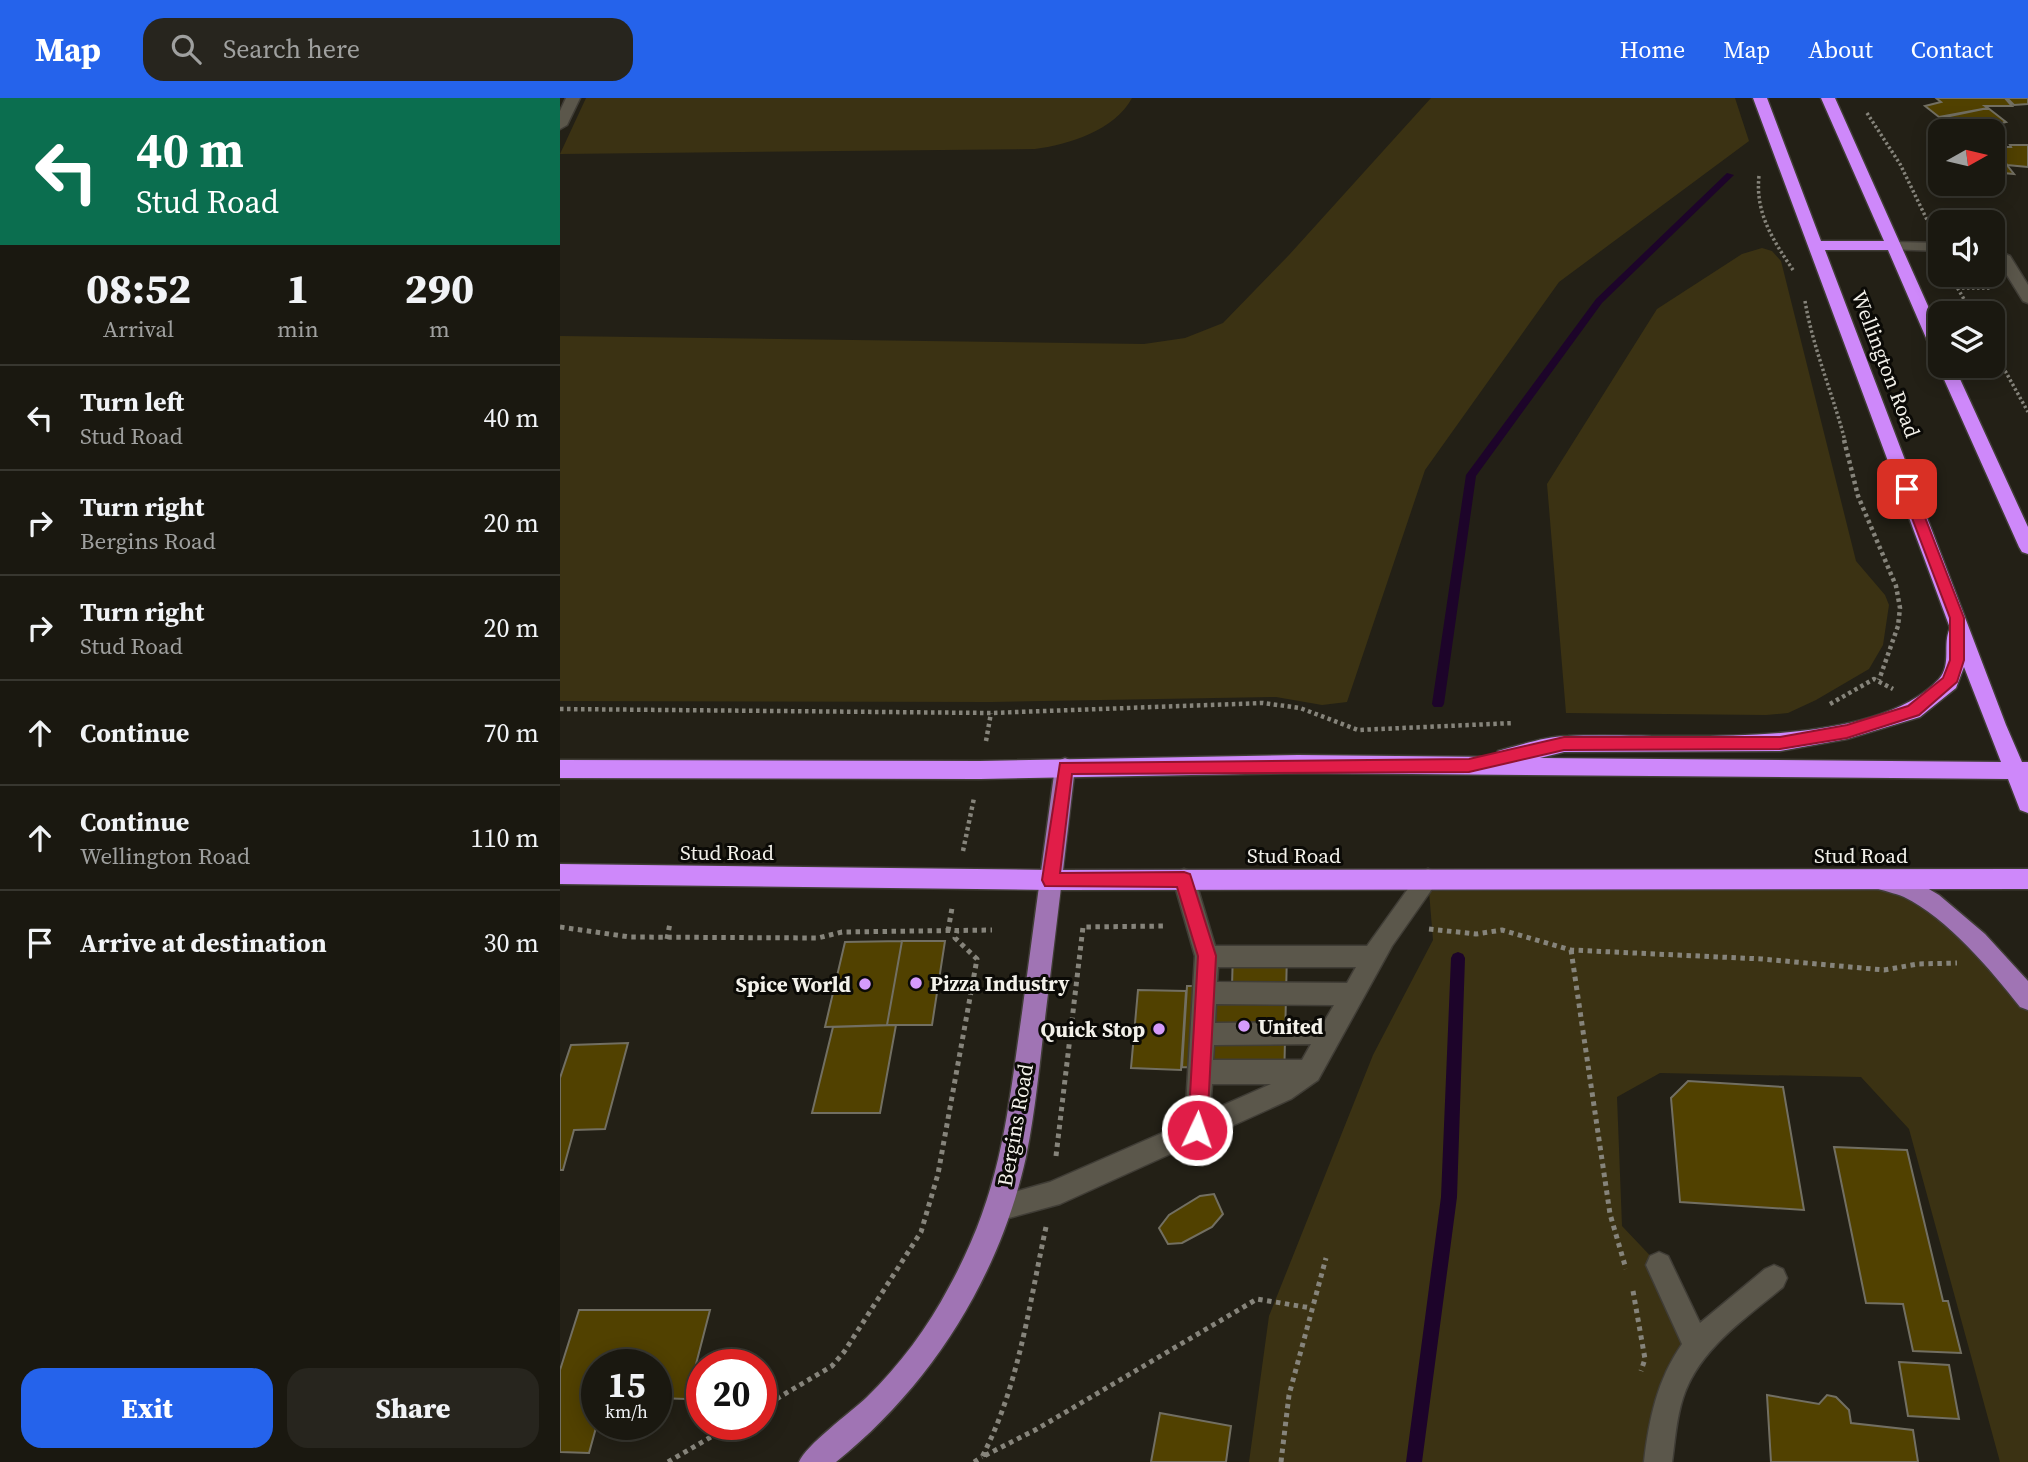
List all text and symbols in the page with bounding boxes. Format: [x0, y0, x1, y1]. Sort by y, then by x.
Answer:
search box [143, 18, 633, 81]
text: Map [35, 27, 101, 72]
icon: search [167, 30, 205, 68]
text: Search here [223, 31, 360, 67]
text: Home [1620, 33, 1685, 66]
text: Map [1723, 33, 1770, 66]
text: About [1808, 33, 1873, 66]
text: Contact [1911, 33, 1993, 66]
text: 40 m [136, 116, 244, 183]
north arrow [1928, 119, 2006, 196]
map controls [1928, 119, 2005, 378]
icon: left [21, 126, 112, 217]
text: Stud Road [136, 180, 279, 224]
button: sound [1928, 210, 2005, 287]
text: 08:52 [86, 259, 191, 317]
text: 1 [286, 259, 309, 317]
text: 290 [405, 259, 474, 317]
street label: Wellington Road [1845, 286, 1927, 442]
button: layers [1928, 301, 2005, 378]
text: Arrival [103, 313, 174, 345]
text: min [277, 313, 319, 345]
text: m [429, 313, 450, 345]
text: Turn left [80, 384, 184, 420]
icon: left [21, 399, 59, 437]
text: 40 m [484, 400, 539, 436]
text: Stud Road [80, 420, 183, 452]
pin [1877, 459, 1937, 519]
icon: arrive [1888, 470, 1926, 508]
text: Turn right [80, 489, 204, 525]
icon: right [21, 504, 59, 542]
text: 20 m [484, 505, 539, 541]
text: Bergins Road [80, 525, 216, 557]
text: Turn right [80, 594, 204, 630]
icon: right [21, 609, 59, 647]
text: 20 m [484, 610, 539, 646]
text: Stud Road [80, 630, 183, 662]
icon: ahead [21, 714, 59, 752]
text: Continue [80, 715, 189, 751]
text: 70 m [484, 715, 539, 751]
text: Continue [80, 804, 189, 840]
icon: ahead [21, 819, 59, 857]
text: 110 m [471, 820, 539, 856]
street label: Stud Road [680, 838, 774, 867]
text: Wellington Road [80, 840, 250, 872]
street label: Stud Road [1247, 841, 1341, 870]
street label: Stud Road [1814, 841, 1908, 870]
icon: arrive [21, 924, 59, 962]
text: Arrive at destination [80, 925, 327, 961]
text: 30 m [484, 925, 539, 961]
place label: Pizza Industry [930, 969, 1070, 998]
place label: Spice World [736, 970, 852, 999]
marker: Pizza Industry [908, 975, 924, 991]
marker: Spice World [857, 976, 873, 992]
place label: United [1258, 1012, 1324, 1041]
place label: Quick Stop [1040, 1015, 1145, 1044]
marker: United [1236, 1018, 1252, 1034]
marker: Quick Stop [1151, 1021, 1167, 1037]
street label: Bergins Road [990, 1061, 1040, 1189]
position arrow [1160, 1093, 1234, 1167]
speed limit sign: 20 [686, 1349, 777, 1440]
text: 15 [608, 1361, 645, 1409]
button: Exit [21, 1368, 273, 1448]
button: Share [287, 1368, 539, 1448]
text: km/h [605, 1399, 648, 1424]

